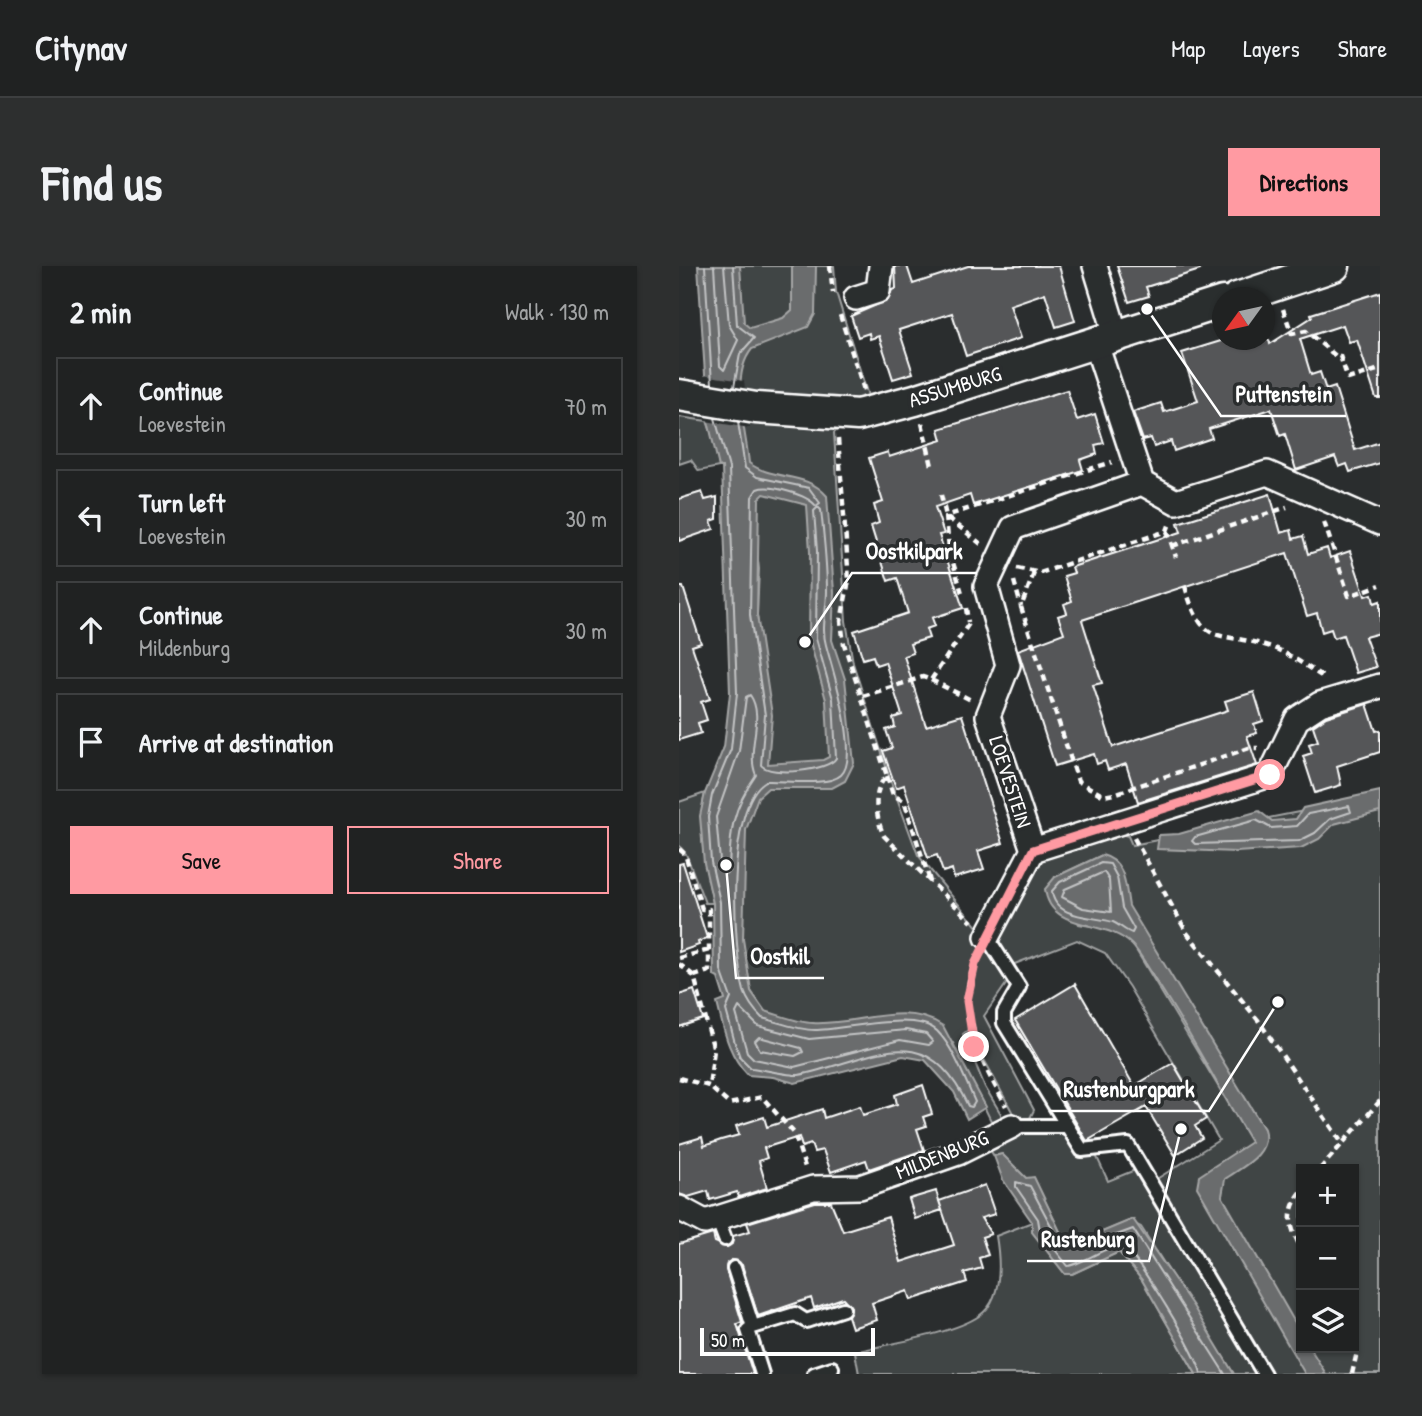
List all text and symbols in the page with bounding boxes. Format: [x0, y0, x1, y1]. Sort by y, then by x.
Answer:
text: Citynav [35, 26, 127, 70]
text: Map [1171, 32, 1205, 64]
text: Layers [1243, 32, 1300, 64]
text: Share [1338, 32, 1387, 64]
button: Directions [1228, 148, 1380, 216]
text: Find us [42, 149, 162, 215]
north arrow [1212, 287, 1275, 350]
text: 2 min [70, 292, 132, 332]
text: Walk · 130 m [505, 296, 609, 327]
street label: ASSUMBURG [905, 359, 1005, 414]
callout: Puttenstein [1221, 372, 1346, 416]
text: Continue [139, 373, 223, 408]
text: Puttenstein [1235, 378, 1333, 409]
icon: ahead [72, 387, 110, 425]
text: 70 m [564, 391, 607, 422]
text: Loevestein [139, 408, 226, 439]
text: Turn left [139, 485, 225, 520]
icon: left [72, 499, 110, 537]
text: 30 m [565, 503, 607, 534]
text: Loevestein [139, 520, 226, 551]
callout: Oostkilpark [852, 529, 977, 573]
text: Oostkilpark [866, 535, 963, 567]
text: Continue [139, 597, 223, 632]
icon: ahead [72, 611, 110, 649]
text: 30 m [565, 615, 607, 646]
text: Mildenburg [139, 632, 230, 663]
icon: arrive [72, 723, 110, 761]
text: Arrive at destination [139, 725, 334, 760]
street label: LOEVESTEIN [982, 732, 1039, 831]
route start [1254, 759, 1285, 790]
button: Save [70, 826, 333, 894]
button: Share [347, 826, 609, 894]
callout: Oostkil [736, 934, 824, 978]
text: Oostkil [750, 940, 811, 971]
route end [958, 1031, 989, 1062]
callout: Rustenburgpark [1050, 1067, 1209, 1111]
text: Rustenburgpark [1064, 1073, 1195, 1105]
street label: MILDENBURG [891, 1123, 992, 1186]
map controls [1296, 1164, 1359, 1353]
button: + [1296, 1164, 1359, 1227]
callout: Rustenburg [1027, 1217, 1149, 1261]
text: Rustenburg [1041, 1223, 1135, 1255]
button: − [1296, 1227, 1359, 1290]
button: layers [1296, 1290, 1359, 1353]
scale bar [700, 1325, 875, 1357]
text: 50 m [711, 1327, 745, 1353]

